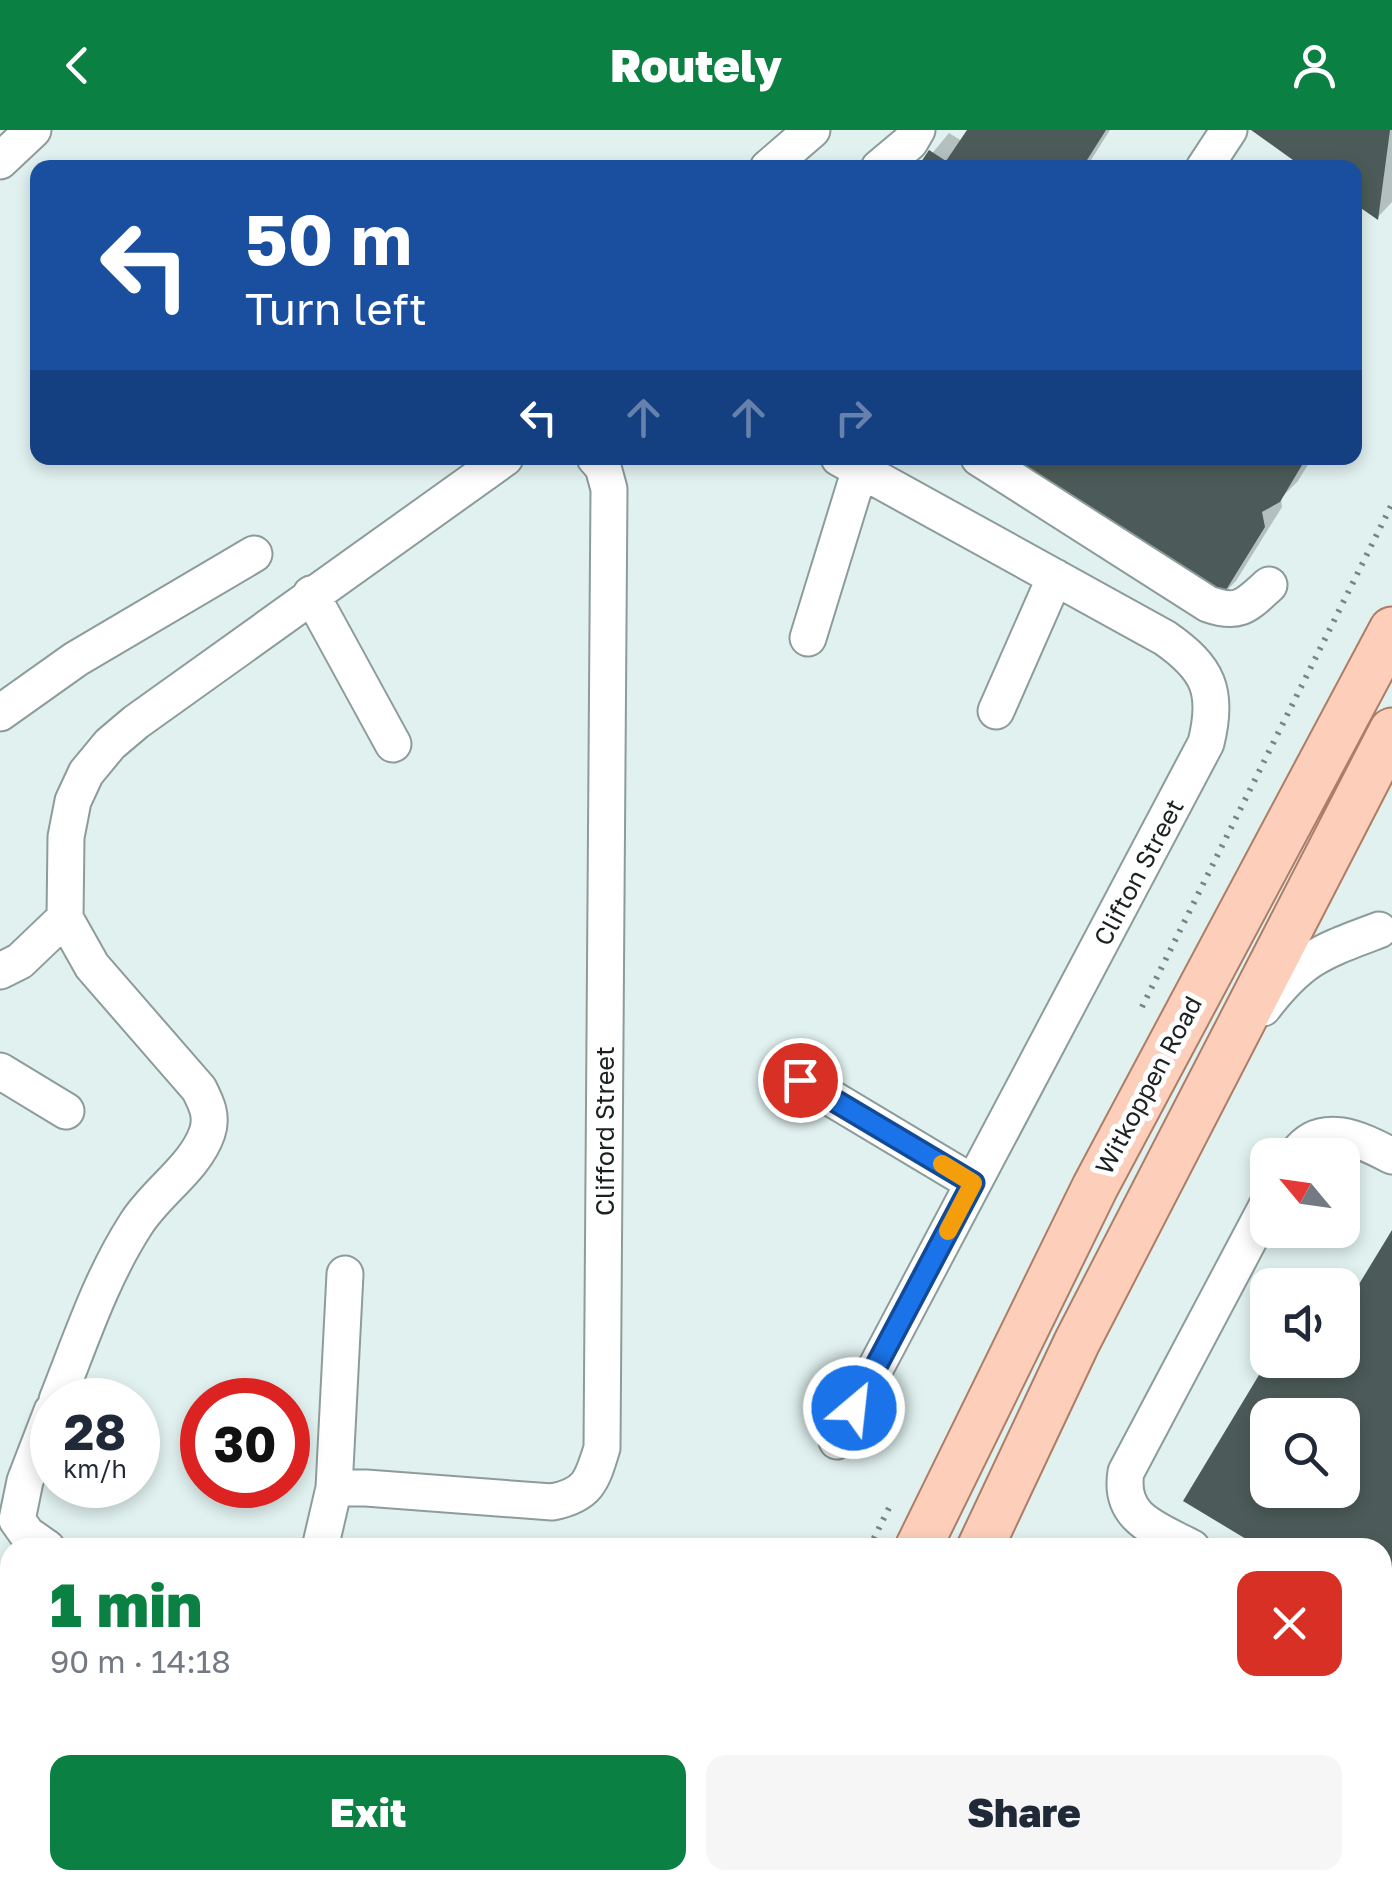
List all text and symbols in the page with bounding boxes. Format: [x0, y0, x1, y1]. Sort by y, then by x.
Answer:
icon: back [50, 38, 105, 93]
text: Routely [610, 38, 782, 92]
icon: person [1287, 38, 1342, 93]
text: 50 m [245, 196, 412, 280]
icon: left [80, 200, 210, 330]
text: Turn left [245, 281, 427, 335]
icon: left [511, 390, 566, 445]
icon: ahead [616, 390, 671, 445]
icon: ahead [721, 390, 776, 445]
icon: right [826, 390, 881, 445]
street label: Clifton Street [1086, 793, 1190, 951]
street label: Witkoppen Road [1088, 991, 1208, 1179]
pin [758, 1038, 843, 1123]
street label: Clifford Street [589, 1046, 620, 1216]
icon: arrive [773, 1053, 828, 1108]
north arrow [1250, 1138, 1360, 1248]
map controls [1250, 1138, 1360, 1508]
button: sound [1250, 1268, 1360, 1378]
position arrow [802, 1356, 906, 1460]
speed limit sign: 30 [180, 1378, 310, 1508]
button: search [1250, 1398, 1360, 1508]
text: 28 [64, 1401, 126, 1461]
text: km/h [63, 1453, 127, 1484]
text: 1 min [50, 1568, 202, 1640]
button: close [1237, 1571, 1342, 1676]
text: 90 m · 14:18 [50, 1642, 231, 1680]
button: Exit [50, 1755, 686, 1870]
button: Share [706, 1755, 1342, 1870]

